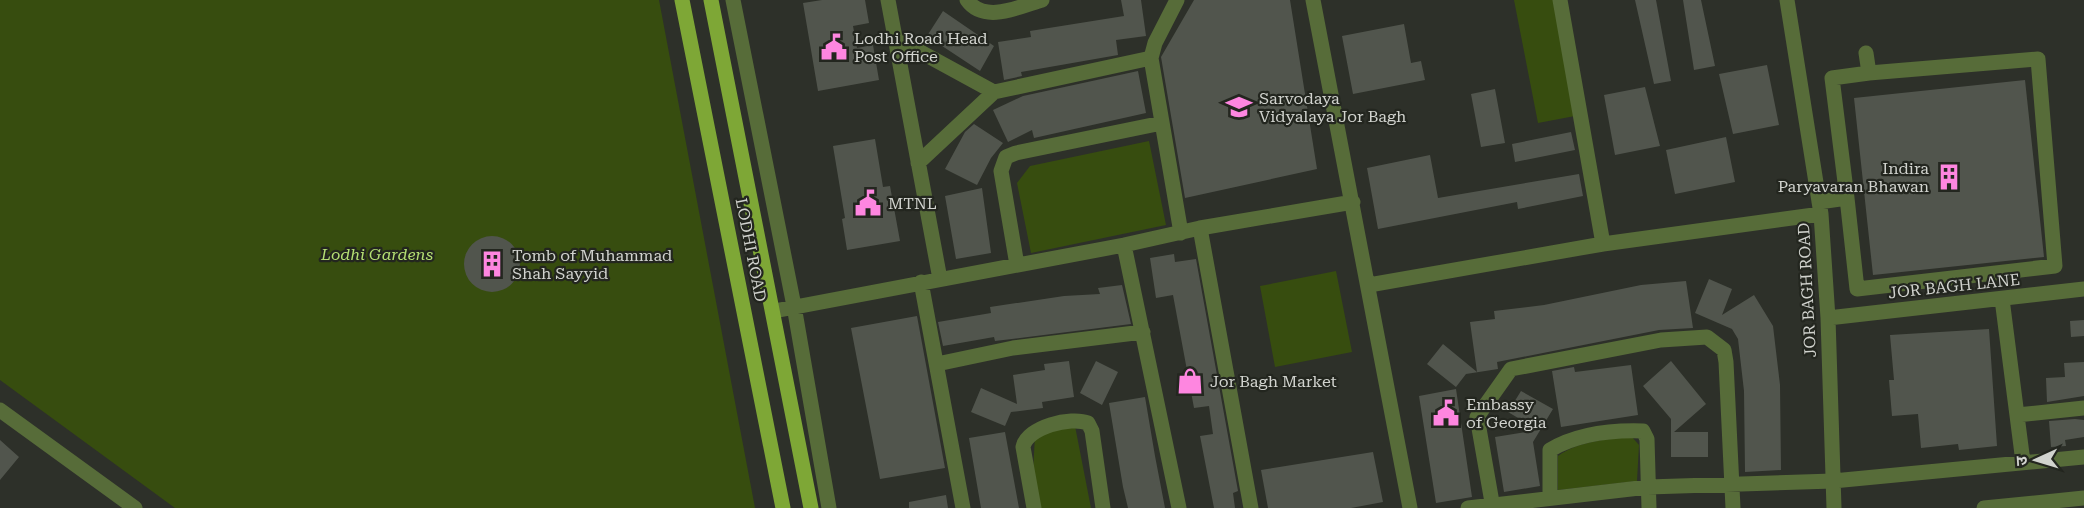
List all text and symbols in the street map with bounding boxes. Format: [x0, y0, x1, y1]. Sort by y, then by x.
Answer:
place label: Lodhi Road Head Post Office [854, 29, 988, 66]
public building icon: Lodhi Road Head Post Office [819, 32, 849, 62]
place label: Sarvodaya Vidyalaya Jor Bagh [1259, 89, 1406, 126]
school or university icon: Sarvodaya Vidyalaya Jor Bagh [1224, 92, 1254, 122]
place label: Indira Paryavaran Bhawan [1778, 159, 1929, 196]
building icon: Indira Paryavaran Bhawan [1934, 162, 1964, 192]
public building icon: MTNL [853, 188, 883, 218]
place label: MTNL [888, 194, 937, 213]
street label: LODHI ROAD [732, 196, 770, 304]
street label: JOR BAGH ROAD [1794, 222, 1820, 358]
park label: Lodhi Gardens [320, 245, 433, 264]
place label: Tomb of Muhammad Shah Sayyid [512, 246, 672, 283]
building icon: Tomb of Muhammad Shah Sayyid [477, 249, 507, 279]
street label: JOR BAGH LANE [1887, 270, 2021, 302]
shop icon: Jor Bagh Market [1175, 366, 1205, 396]
place label: Jor Bagh Market [1210, 372, 1337, 391]
place label: Embassy of Georgia [1466, 395, 1547, 432]
public building icon: Embassy of Georgia [1431, 398, 1461, 428]
north arrow [2006, 430, 2066, 490]
text: उ [2012, 455, 2031, 466]

